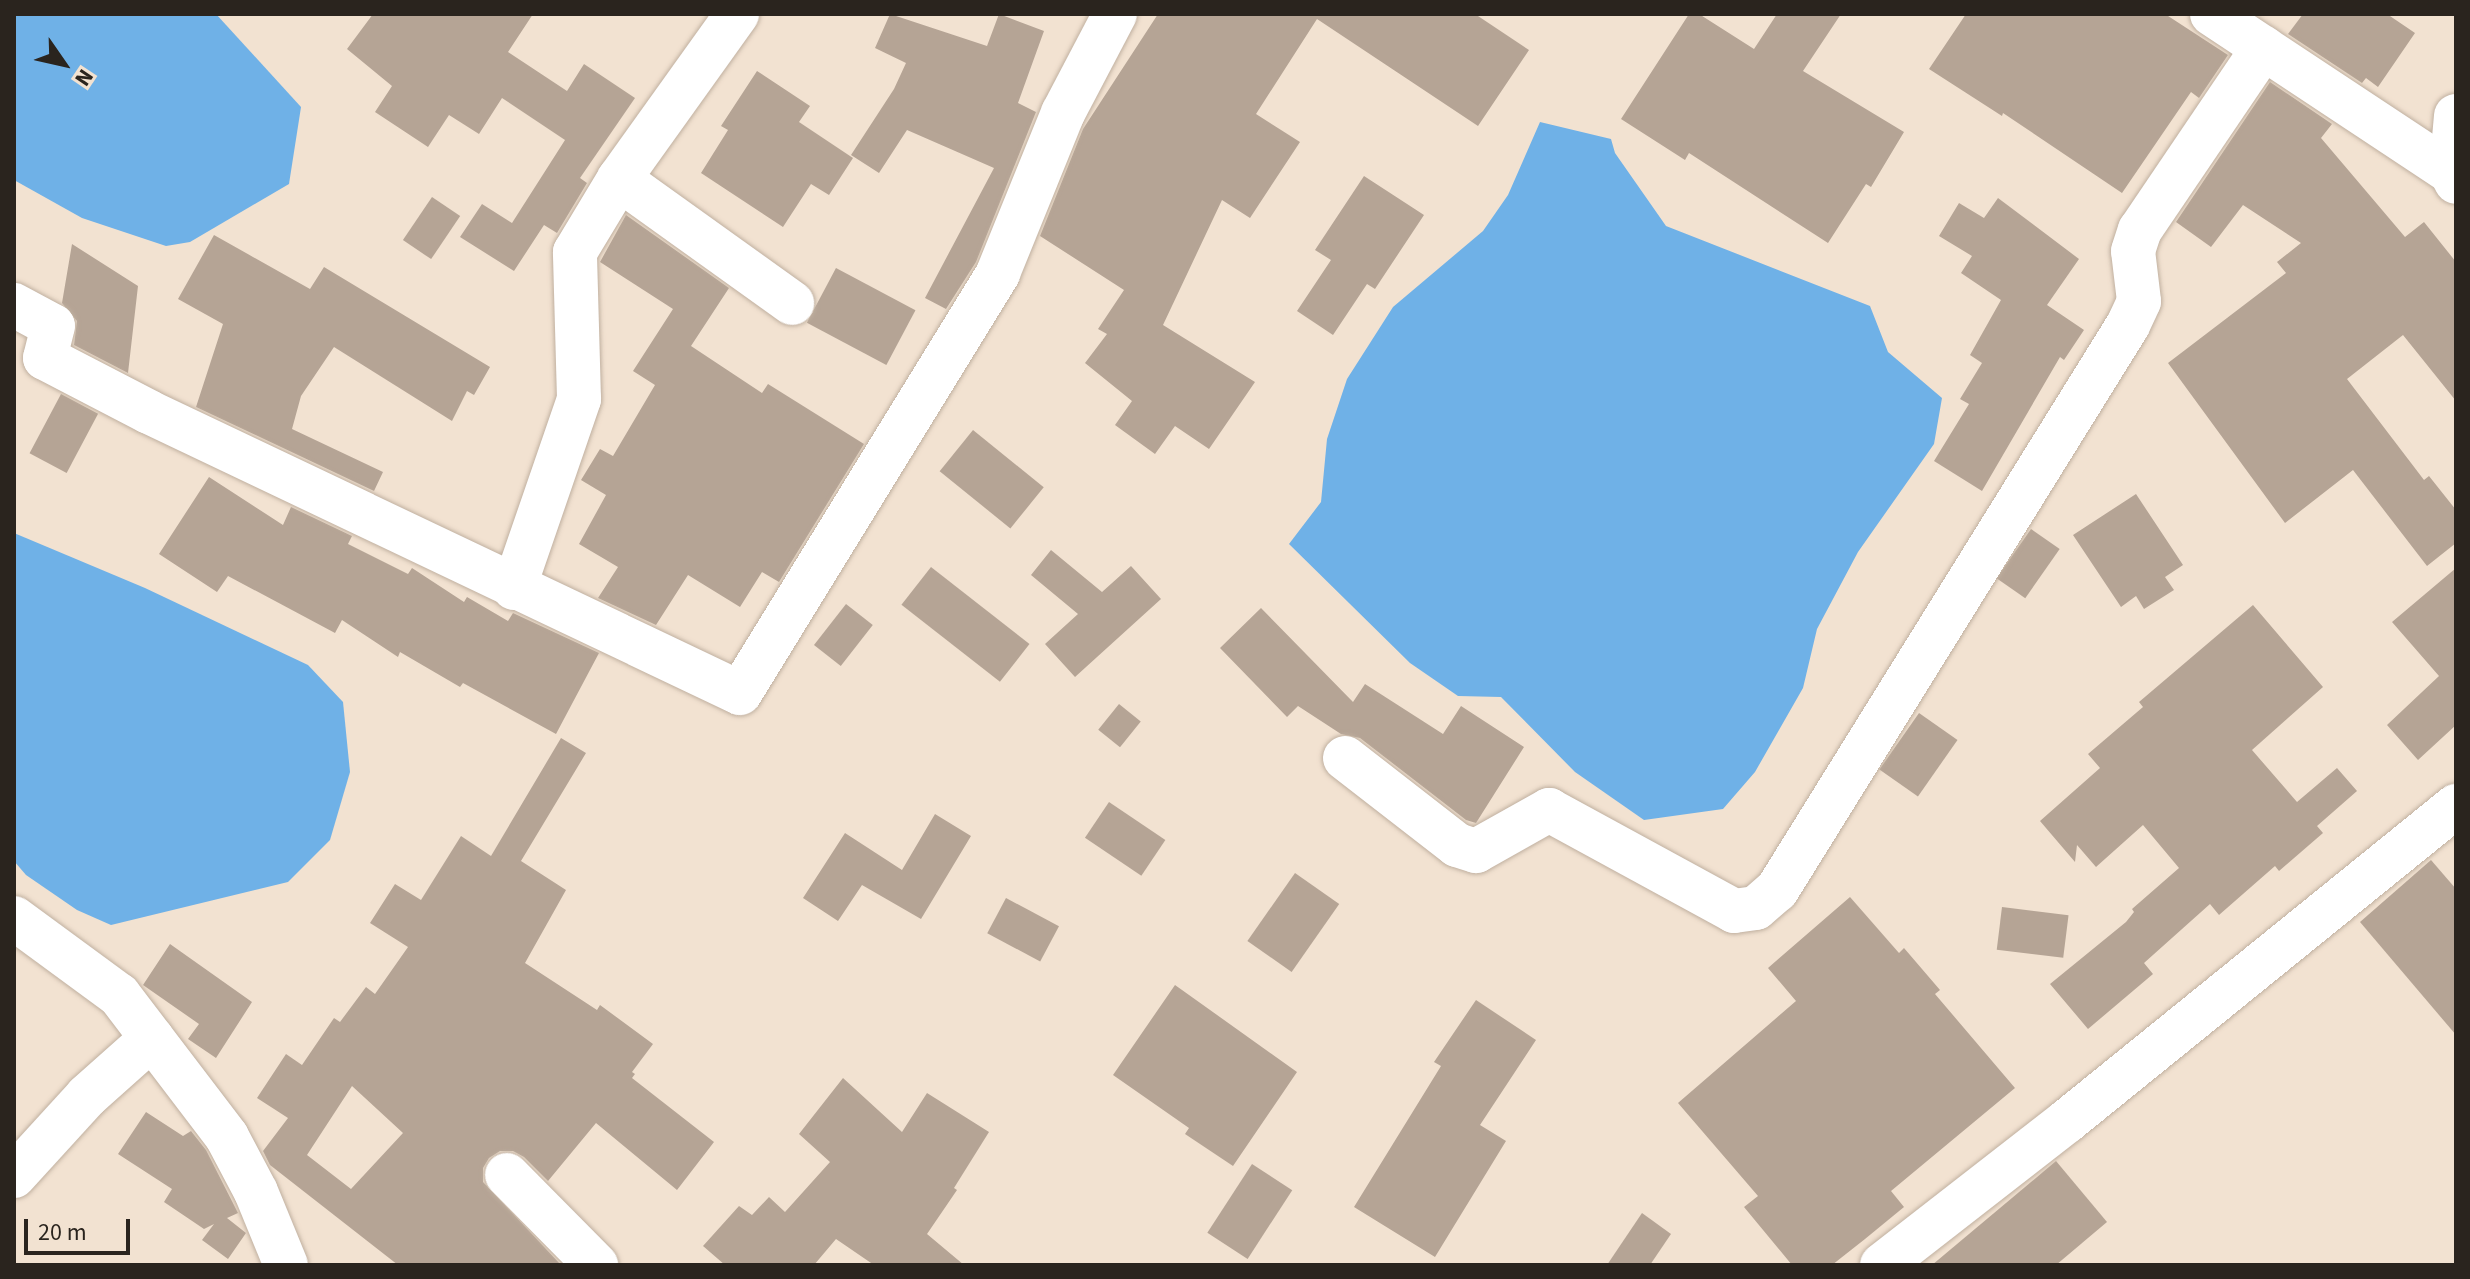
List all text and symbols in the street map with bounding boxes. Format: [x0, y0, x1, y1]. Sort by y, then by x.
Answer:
north arrow [24, 24, 104, 104]
text: N [67, 62, 101, 92]
scale bar [28, 1203, 134, 1253]
text: 20 m [38, 1215, 87, 1250]

